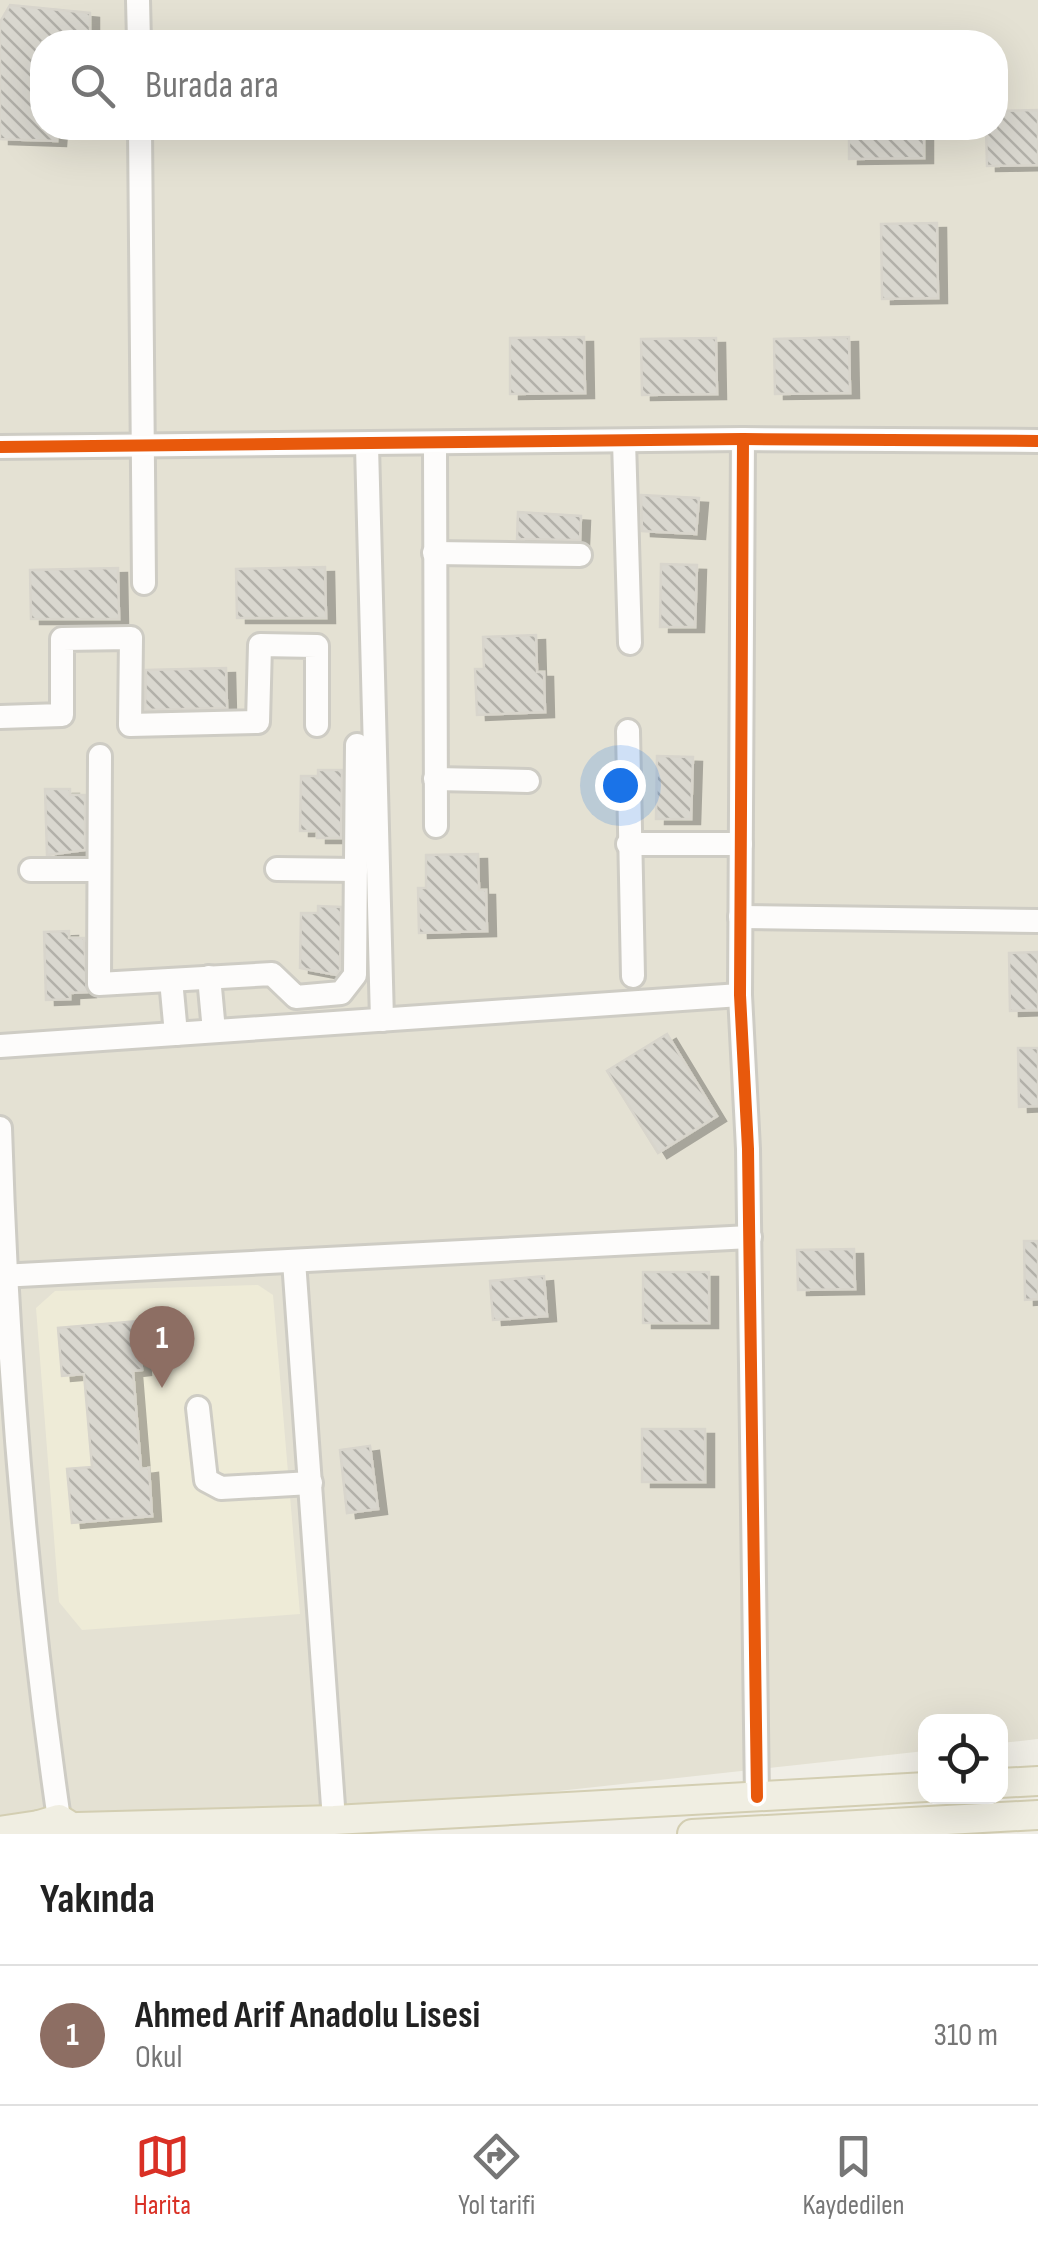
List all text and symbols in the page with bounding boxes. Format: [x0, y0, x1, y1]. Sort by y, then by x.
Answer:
search box [30, 30, 1008, 140]
icon: search [65, 58, 120, 113]
text: Burada ara [145, 63, 279, 108]
your location [595, 760, 646, 811]
pin: 1 [130, 1306, 194, 1388]
map controls [918, 1714, 1008, 1804]
button: locate [918, 1714, 1008, 1804]
text: Yakında [40, 1874, 155, 1925]
text: Ahmed Arif Anadolu Lisesi [135, 1993, 480, 2038]
text: 1 [66, 2016, 79, 2055]
text: 310 m [933, 2016, 998, 2055]
text: Okul [135, 2038, 182, 2077]
tab: Harita [134, 2129, 191, 2222]
tab: Yol tarifi [458, 2129, 535, 2222]
tab: Kaydedilen [802, 2129, 904, 2222]

